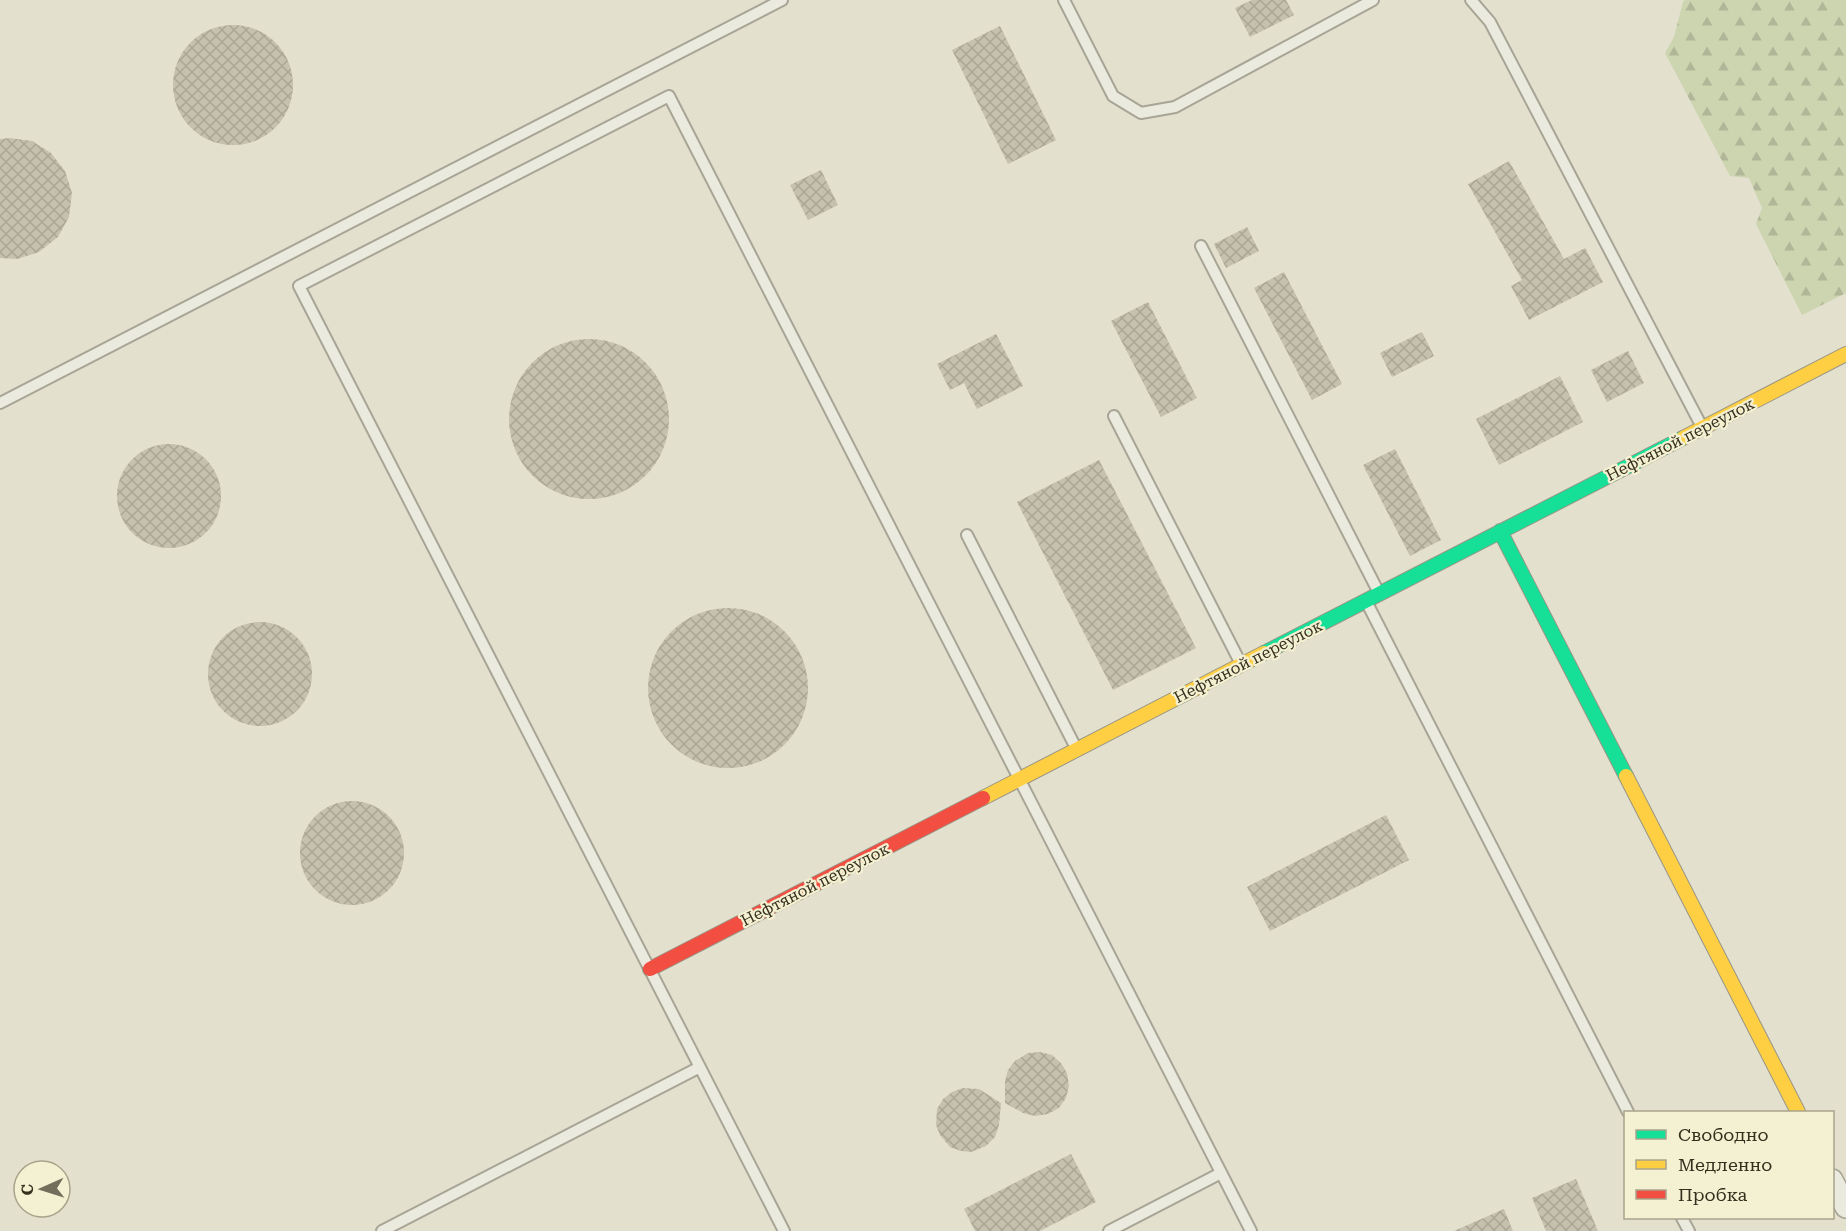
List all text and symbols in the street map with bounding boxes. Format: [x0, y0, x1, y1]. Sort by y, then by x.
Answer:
street label: Нефтяной переулок [1603, 394, 1758, 485]
street label: Нефтяной переулок [1171, 616, 1326, 707]
street label: Нефтяной переулок [738, 839, 893, 930]
legend [1624, 1111, 1834, 1219]
text: Свободно [1678, 1124, 1768, 1145]
text: Медленно [1678, 1154, 1772, 1175]
north arrow [12, 1159, 72, 1219]
text: С [18, 1184, 37, 1196]
text: Пробка [1678, 1184, 1747, 1205]

